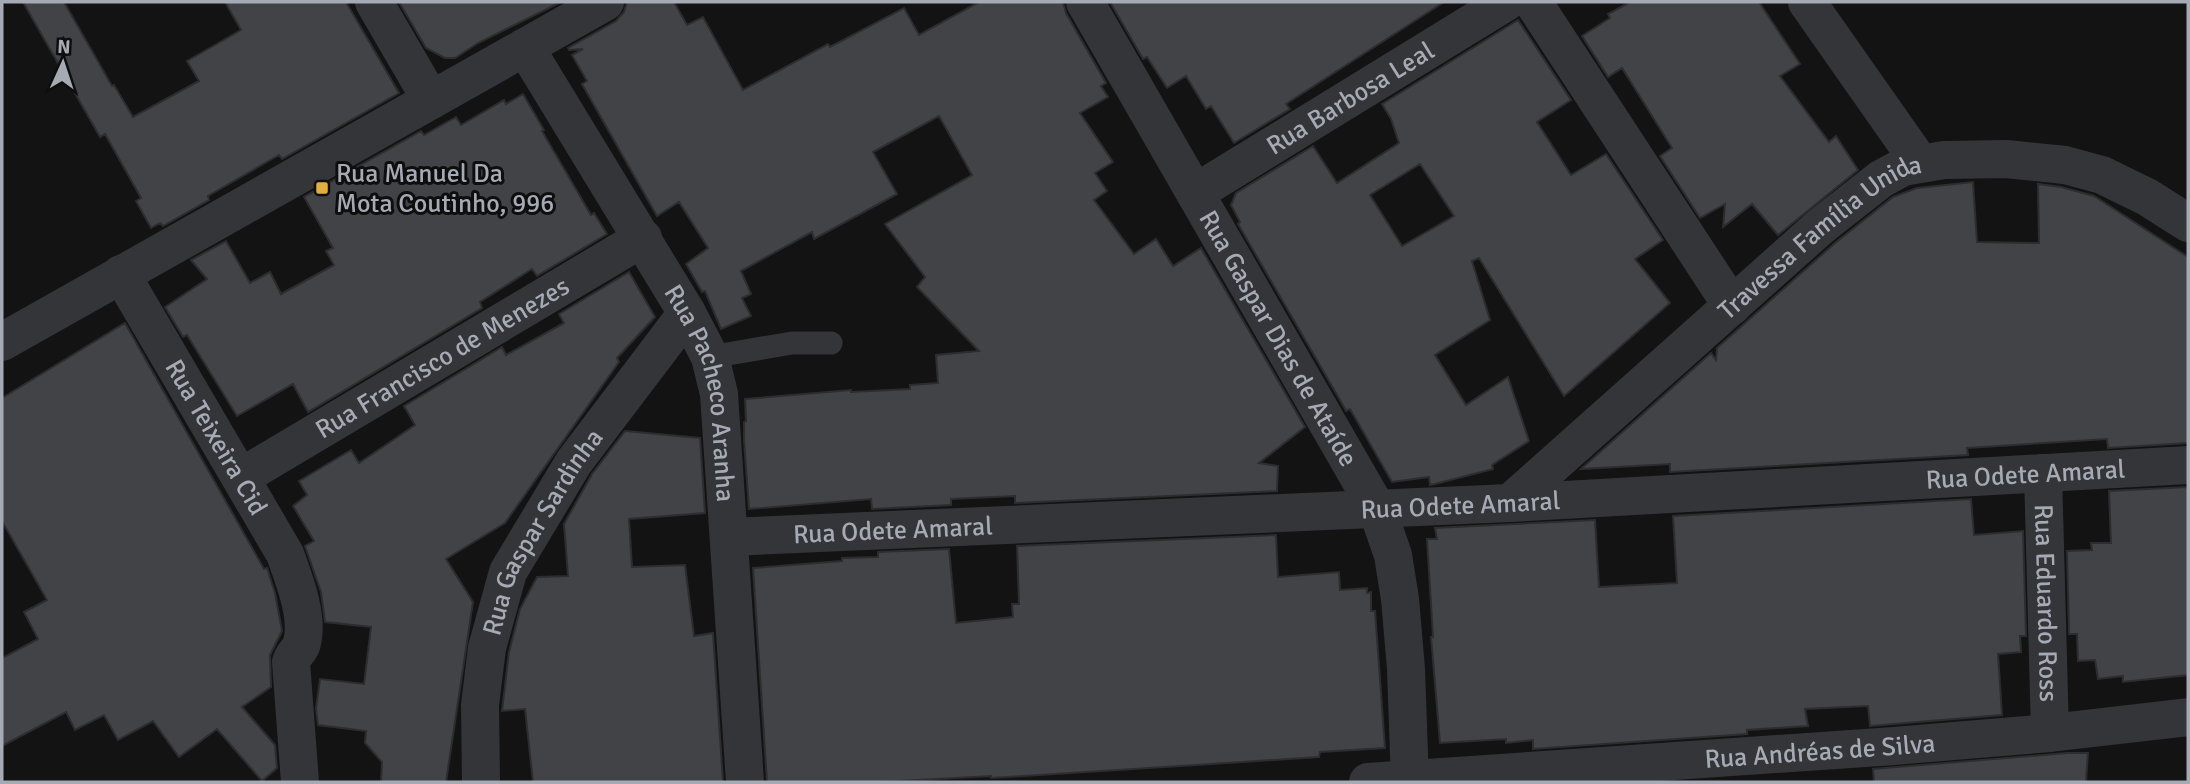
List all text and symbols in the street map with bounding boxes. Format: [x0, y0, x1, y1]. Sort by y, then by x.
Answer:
north arrow [28, 28, 98, 98]
text: N [57, 35, 71, 59]
street label: Rua Barbosa Leal [1261, 35, 1440, 162]
street label: Travessa Família Unida [1712, 149, 1924, 327]
place label: Rua Manuel Da Mota Coutinho, 996 [336, 158, 554, 220]
marker: Rua Manuel Da Mota Coutinho, 996 [314, 180, 330, 196]
street label: Rua Gaspar Dias de Ataíde [1191, 205, 1364, 472]
street label: Rua Francisco de Menezes [310, 271, 575, 446]
street label: Rua Pacheco Aranha [657, 279, 741, 503]
street label: Rua Teixeira Cid [158, 354, 274, 521]
street label: Rua Gaspar Sardinha [476, 423, 610, 639]
street label: Rua Odete Amaral [1925, 454, 2126, 497]
street label: Rua Odete Amaral [1360, 485, 1561, 526]
street label: Rua Eduardo Ross [2027, 504, 2064, 702]
street label: Rua Odete Amaral [792, 511, 993, 551]
street label: Rua Andréas de Silva [1704, 728, 1936, 776]

